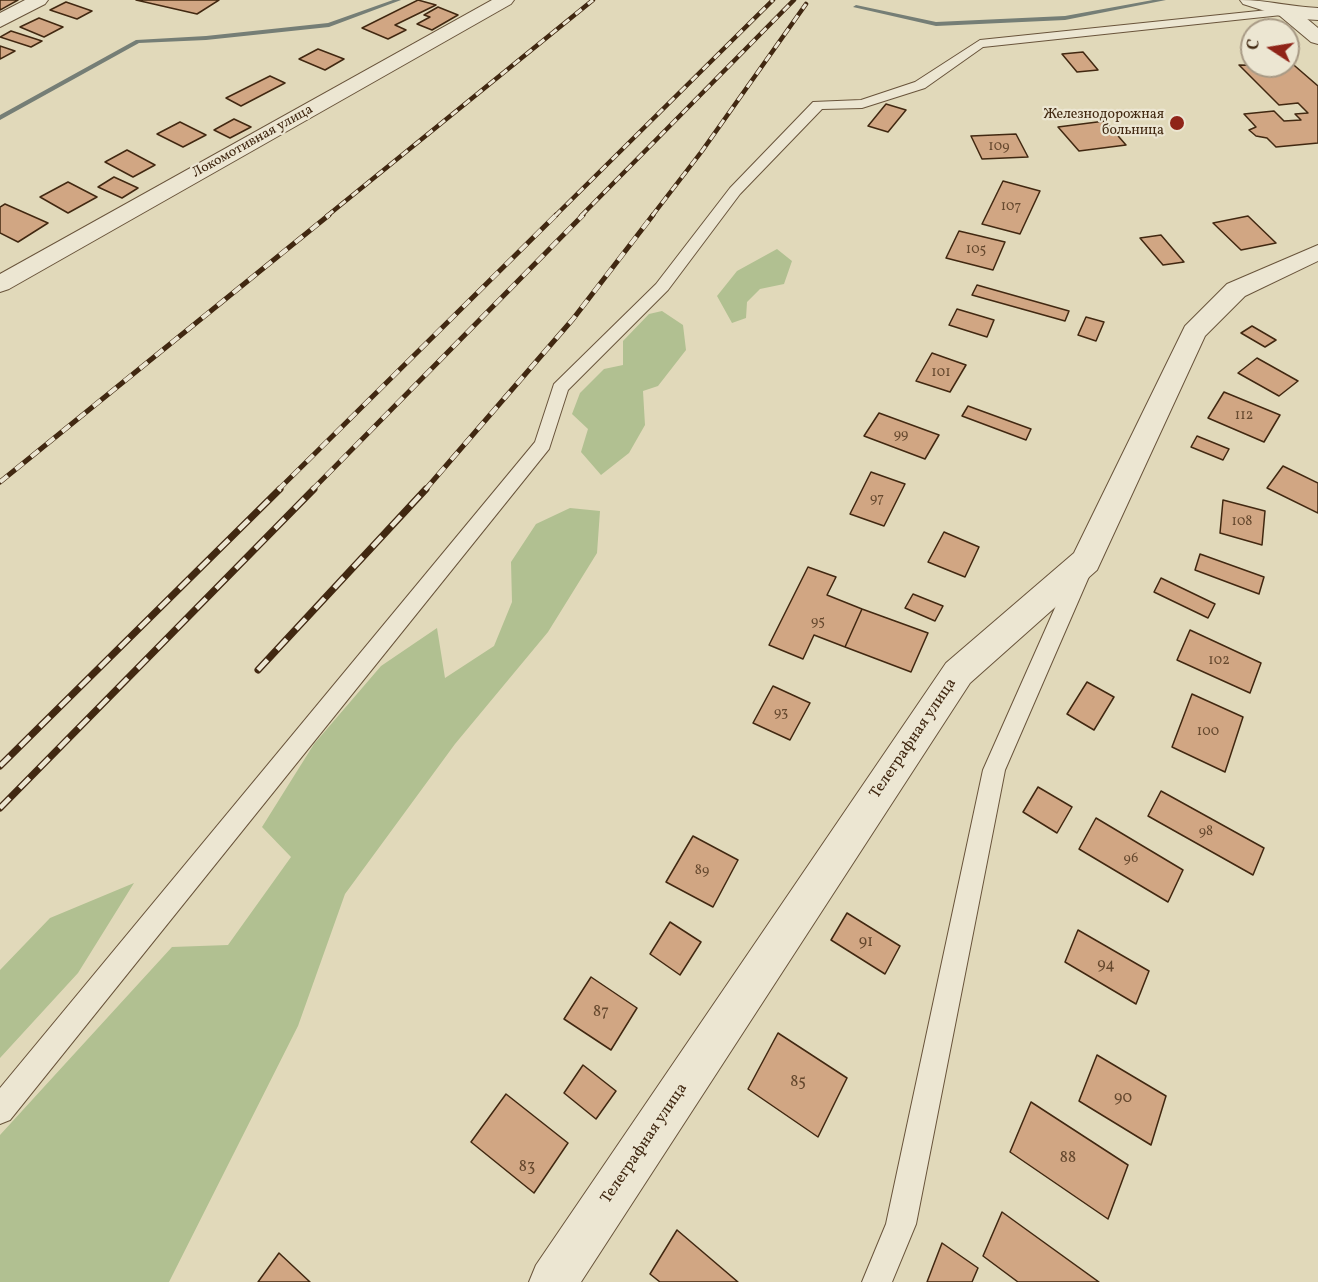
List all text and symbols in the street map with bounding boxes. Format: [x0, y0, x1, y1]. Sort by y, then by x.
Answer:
north arrow [1240, 18, 1300, 78]
text: С [1243, 37, 1266, 52]
street label: Локомотивная улица [190, 102, 316, 182]
place label: Железнодорожная больница [1044, 107, 1164, 140]
marker: Железнодорожная больница [1168, 114, 1186, 132]
house number: 109 [988, 139, 1010, 155]
house number: 107 [1001, 199, 1021, 215]
house number: 105 [966, 242, 986, 258]
house number: 101 [931, 365, 951, 381]
house number: 112 [1235, 408, 1253, 424]
house number: 99 [894, 427, 908, 443]
house number: 97 [870, 491, 884, 507]
house number: 108 [1232, 514, 1252, 530]
house number: 95 [811, 614, 825, 630]
house number: 102 [1208, 653, 1230, 669]
street label: Телеграфная улица [867, 675, 961, 803]
house number: 93 [774, 705, 788, 721]
house number: 100 [1197, 724, 1219, 740]
house number: 98 [1199, 824, 1213, 840]
house number: 96 [1124, 851, 1138, 867]
house number: 89 [695, 863, 709, 879]
house number: 91 [859, 933, 873, 953]
house number: 94 [1097, 956, 1115, 976]
house number: 87 [593, 1003, 609, 1023]
house number: 85 [790, 1073, 806, 1093]
street label: Телеграфная улица [598, 1080, 692, 1208]
house number: 90 [1114, 1089, 1132, 1109]
house number: 88 [1060, 1149, 1076, 1169]
house number: 83 [519, 1158, 535, 1178]

